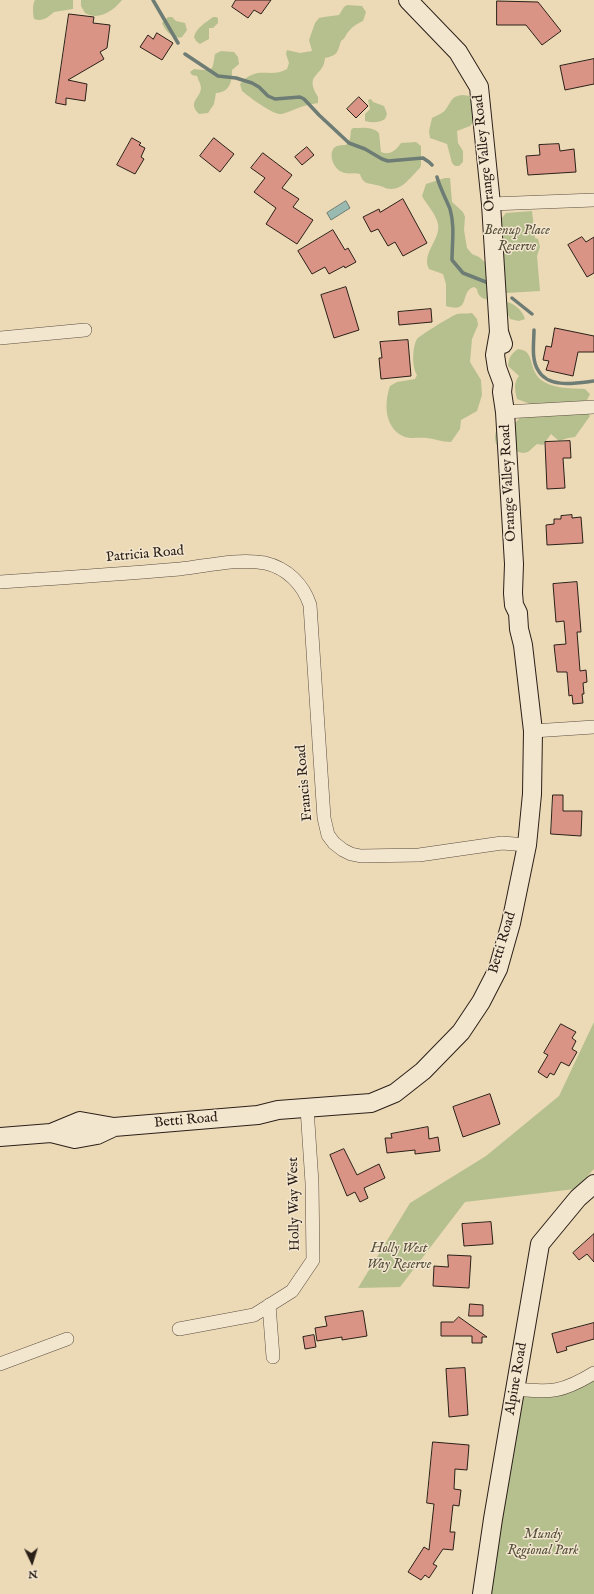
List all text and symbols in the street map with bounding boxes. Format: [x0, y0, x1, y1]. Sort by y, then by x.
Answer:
street label: Orange Valley Road [471, 94, 499, 212]
park label: Beenup Place Reserve [484, 223, 550, 256]
street label: Orange Valley Road [498, 424, 520, 542]
street label: Patricia Road [105, 543, 185, 567]
street label: Francis Road [293, 744, 317, 822]
street label: Betti Road [486, 910, 520, 976]
street label: Betti Road [154, 1110, 218, 1132]
street label: Holly Way West [286, 1157, 304, 1251]
park label: Holly West Way Reserve [367, 1241, 431, 1274]
street label: Alpine Road [502, 1342, 532, 1416]
park label: Mundy Regional Park [507, 1527, 579, 1560]
north arrow [12, 1542, 52, 1582]
text: N [28, 1567, 38, 1581]

